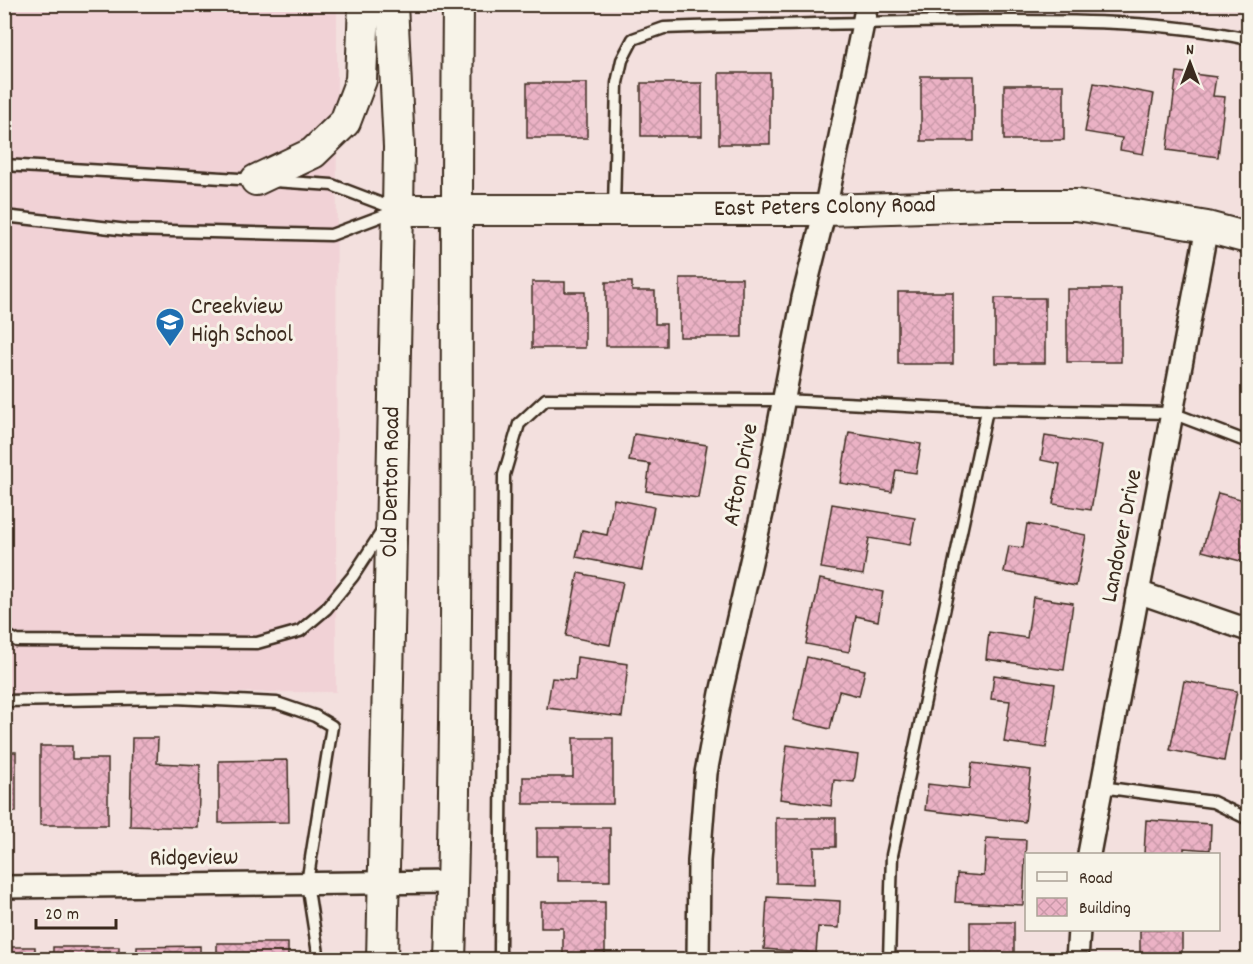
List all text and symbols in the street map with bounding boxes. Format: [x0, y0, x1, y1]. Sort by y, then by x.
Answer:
north arrow [1160, 33, 1220, 93]
text: N [1186, 39, 1194, 62]
street label: East Peters Colony Road [714, 189, 936, 227]
place label: Creekview High School [191, 291, 293, 353]
school or university icon: Creekview High School [154, 306, 186, 348]
street label: Old Denton Road [374, 406, 410, 558]
street label: Afton Drive [715, 421, 769, 529]
street label: Landover Drive [1093, 466, 1153, 606]
street label: Ridgeview [149, 841, 239, 877]
legend [1025, 853, 1220, 931]
text: Road [1079, 867, 1113, 892]
scale bar [36, 892, 116, 930]
text: Building [1079, 897, 1131, 922]
text: 20 m [45, 903, 79, 928]

